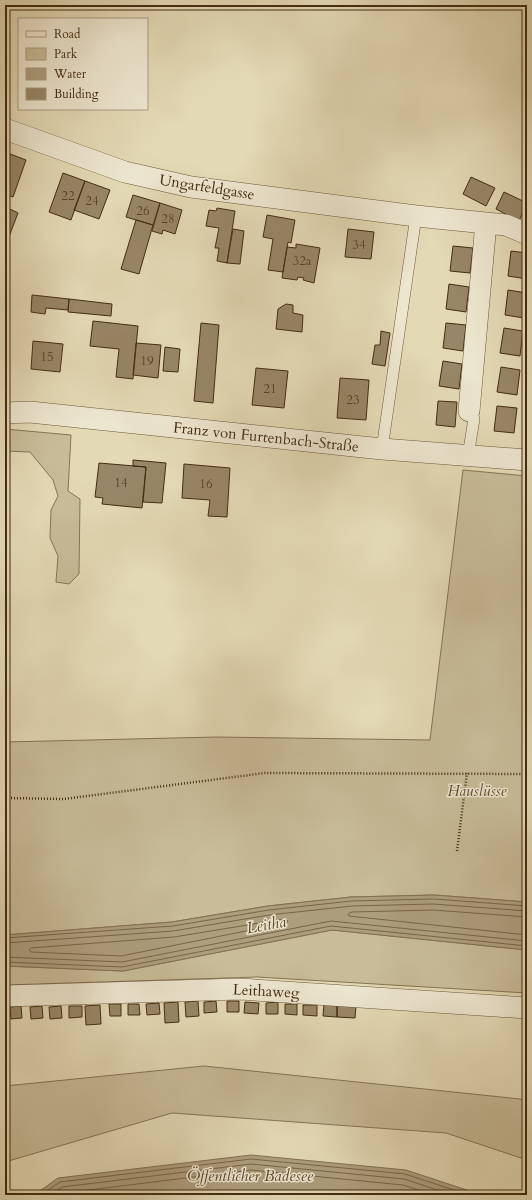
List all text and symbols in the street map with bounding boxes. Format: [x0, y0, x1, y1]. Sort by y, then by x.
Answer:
legend [18, 18, 148, 110]
text: Road [54, 26, 81, 42]
text: Park [54, 46, 78, 62]
text: Water [53, 66, 87, 82]
text: Building [54, 86, 99, 102]
street label: Ungarfeldgasse [158, 170, 256, 204]
house number: 22 [61, 187, 75, 205]
house number: 24 [85, 192, 99, 210]
house number: 26 [136, 202, 150, 220]
house number: 28 [161, 210, 175, 228]
house number: 34 [352, 236, 366, 254]
house number: 32a [293, 252, 312, 270]
house number: 15 [40, 348, 54, 366]
house number: 19 [140, 352, 154, 370]
house number: 21 [263, 380, 277, 398]
house number: 23 [346, 391, 360, 409]
street label: Franz von Furtenbach-Straße [172, 417, 360, 457]
house number: 14 [114, 474, 128, 492]
house number: 16 [199, 475, 213, 493]
park label: Hauslüsse [448, 781, 507, 801]
water label: Leitha [245, 911, 288, 939]
street label: Leithaweg [232, 979, 300, 1003]
water label: Öffentlicher Badesee [187, 1165, 314, 1187]

